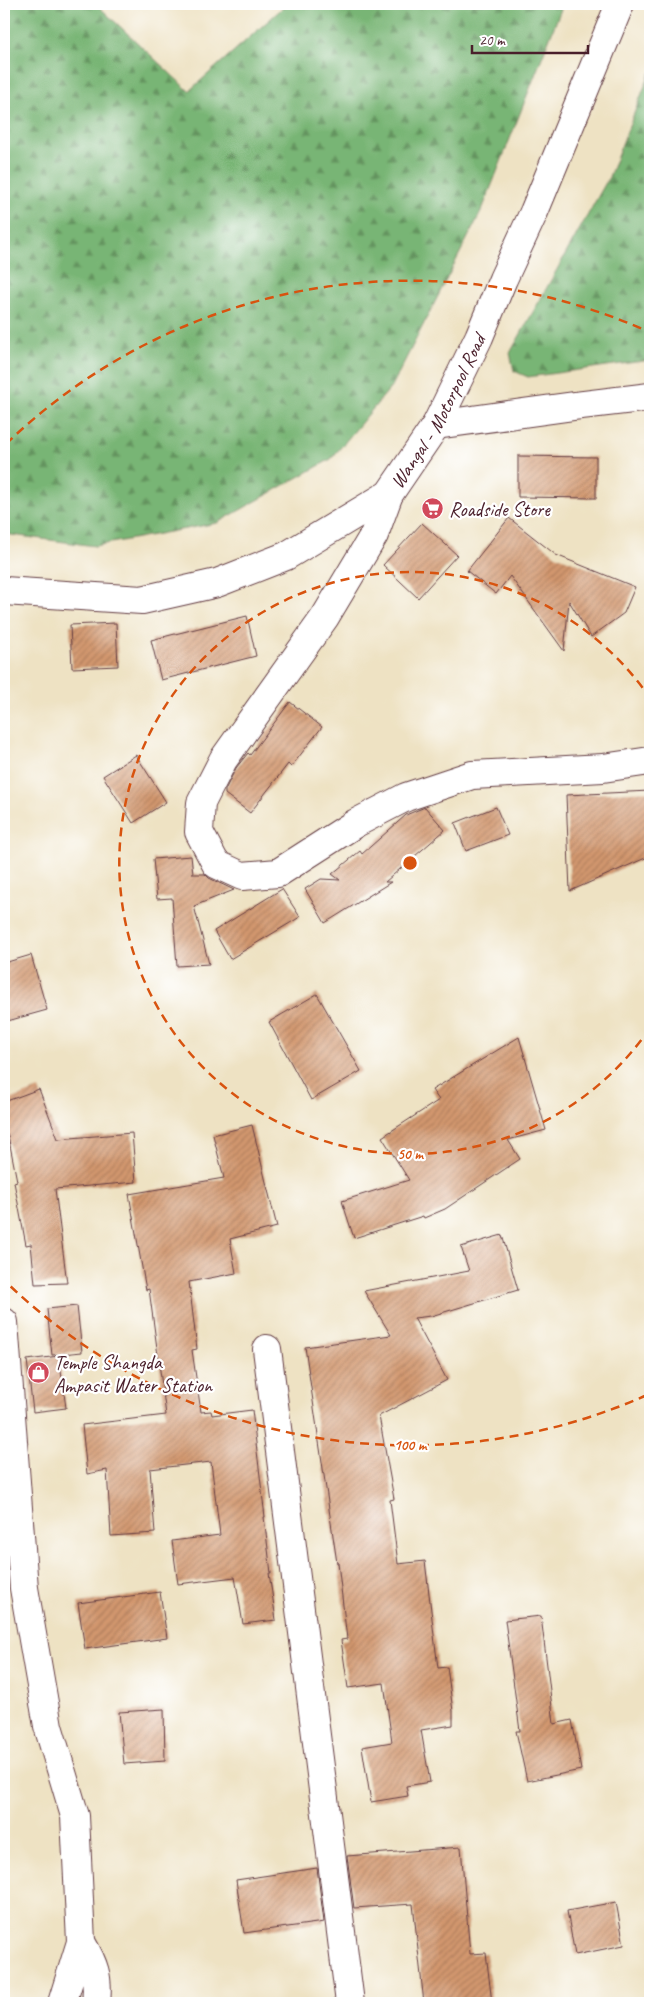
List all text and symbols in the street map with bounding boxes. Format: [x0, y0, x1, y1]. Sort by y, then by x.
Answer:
scale bar [472, 22, 588, 54]
text: 20 m [479, 31, 506, 50]
street label: Wangal - Motorpool Road [384, 327, 492, 493]
supermarket icon: Roadside Store [421, 497, 445, 521]
place label: Roadside Store [449, 497, 551, 522]
centre of rings [401, 854, 419, 872]
text: 50 m [397, 1145, 424, 1164]
place label: Temple Shangda Ampasit Water Station [54, 1350, 213, 1398]
shop icon: Temple Shangda Ampasit Water Station [26, 1361, 50, 1385]
text: 100 m [394, 1436, 428, 1455]

